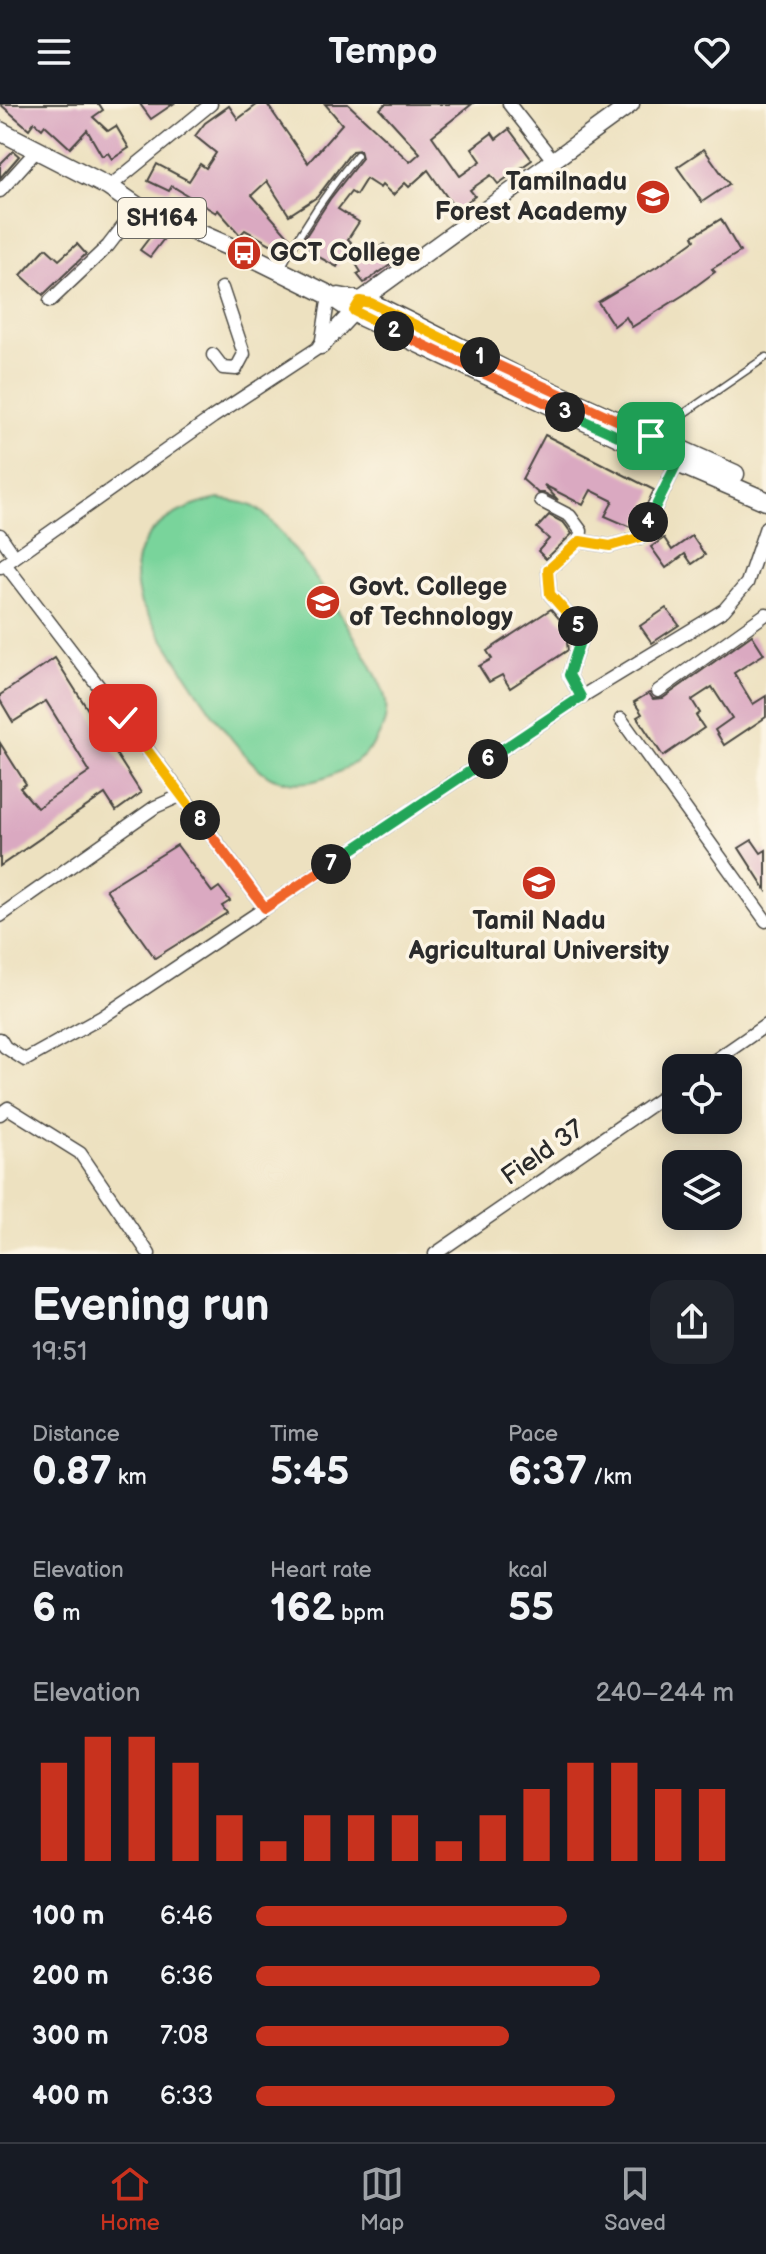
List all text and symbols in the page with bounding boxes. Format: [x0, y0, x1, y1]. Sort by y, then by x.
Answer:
icon: menu [32, 30, 76, 74]
icon: heart [690, 30, 734, 74]
text: Tempo [328, 31, 438, 74]
place label: Tamilnadu Forest Academy [435, 167, 627, 228]
school or university icon: Tamilnadu Forest Academy [634, 178, 672, 216]
road number: SH164 [118, 198, 206, 238]
bus stop icon: GCT College [225, 234, 263, 272]
place label: GCT College [270, 238, 420, 269]
pin: 2 [374, 311, 414, 351]
text: 2 [387, 317, 401, 344]
pin: 1 [460, 337, 500, 377]
text: 1 [475, 343, 485, 370]
pin: 3 [545, 392, 585, 432]
text: 3 [559, 398, 571, 425]
pin [617, 402, 685, 470]
icon: arrive [629, 414, 673, 458]
pin: 4 [628, 502, 668, 542]
text: 4 [642, 508, 654, 535]
place label: Govt. College of Technology [349, 572, 513, 633]
school or university icon: Govt. College of Technology [304, 583, 342, 621]
pin: 5 [558, 606, 598, 646]
text: 5 [572, 612, 584, 639]
pin [89, 684, 157, 752]
icon: check [101, 696, 145, 740]
pin: 6 [468, 739, 508, 779]
text: 6 [481, 745, 495, 772]
pin: 8 [180, 800, 220, 840]
text: 8 [193, 806, 207, 833]
pin: 7 [311, 844, 351, 884]
text: 7 [325, 850, 337, 877]
school or university icon: Tamil Nadu Agricultural University [520, 864, 558, 902]
place label: Tamil Nadu Agricultural University [408, 906, 669, 967]
map controls [662, 1054, 742, 1230]
button: locate [662, 1054, 742, 1134]
street label: Field 37 [496, 1113, 590, 1192]
button: layers [662, 1150, 742, 1230]
text: Evening run [32, 1280, 269, 1333]
button: share [650, 1280, 734, 1364]
text: 19:51 [32, 1337, 87, 1368]
text: Distance [32, 1421, 120, 1448]
text: Time [270, 1421, 319, 1448]
text: Pace [508, 1421, 558, 1448]
text: 0.87 [32, 1448, 112, 1496]
text: 5:45 [270, 1448, 349, 1496]
text: 6:37 [508, 1448, 587, 1496]
text: km [112, 1464, 147, 1491]
text: /km [587, 1464, 632, 1491]
text: Elevation [32, 1557, 124, 1584]
text: Heart rate [270, 1557, 372, 1584]
text: kcal [508, 1557, 547, 1584]
text: 6 [32, 1584, 56, 1632]
text: 162 [270, 1584, 335, 1632]
text: 55 [508, 1584, 554, 1632]
text: m [56, 1600, 80, 1627]
text: bpm [335, 1600, 384, 1627]
text: Elevation [32, 1678, 140, 1709]
text: 240–244 m [596, 1678, 734, 1709]
text: 100 m [32, 1901, 105, 1932]
text: 6:46 [160, 1901, 213, 1932]
text: 200 m [32, 1961, 109, 1992]
text: 6:36 [160, 1961, 213, 1992]
text: 300 m [32, 2021, 109, 2052]
text: 7:08 [160, 2021, 208, 2052]
text: 400 m [32, 2081, 109, 2112]
text: 6:33 [160, 2081, 213, 2112]
tab: Home [100, 2162, 160, 2237]
tab: Map [360, 2162, 404, 2237]
tab: Saved [604, 2162, 666, 2237]

